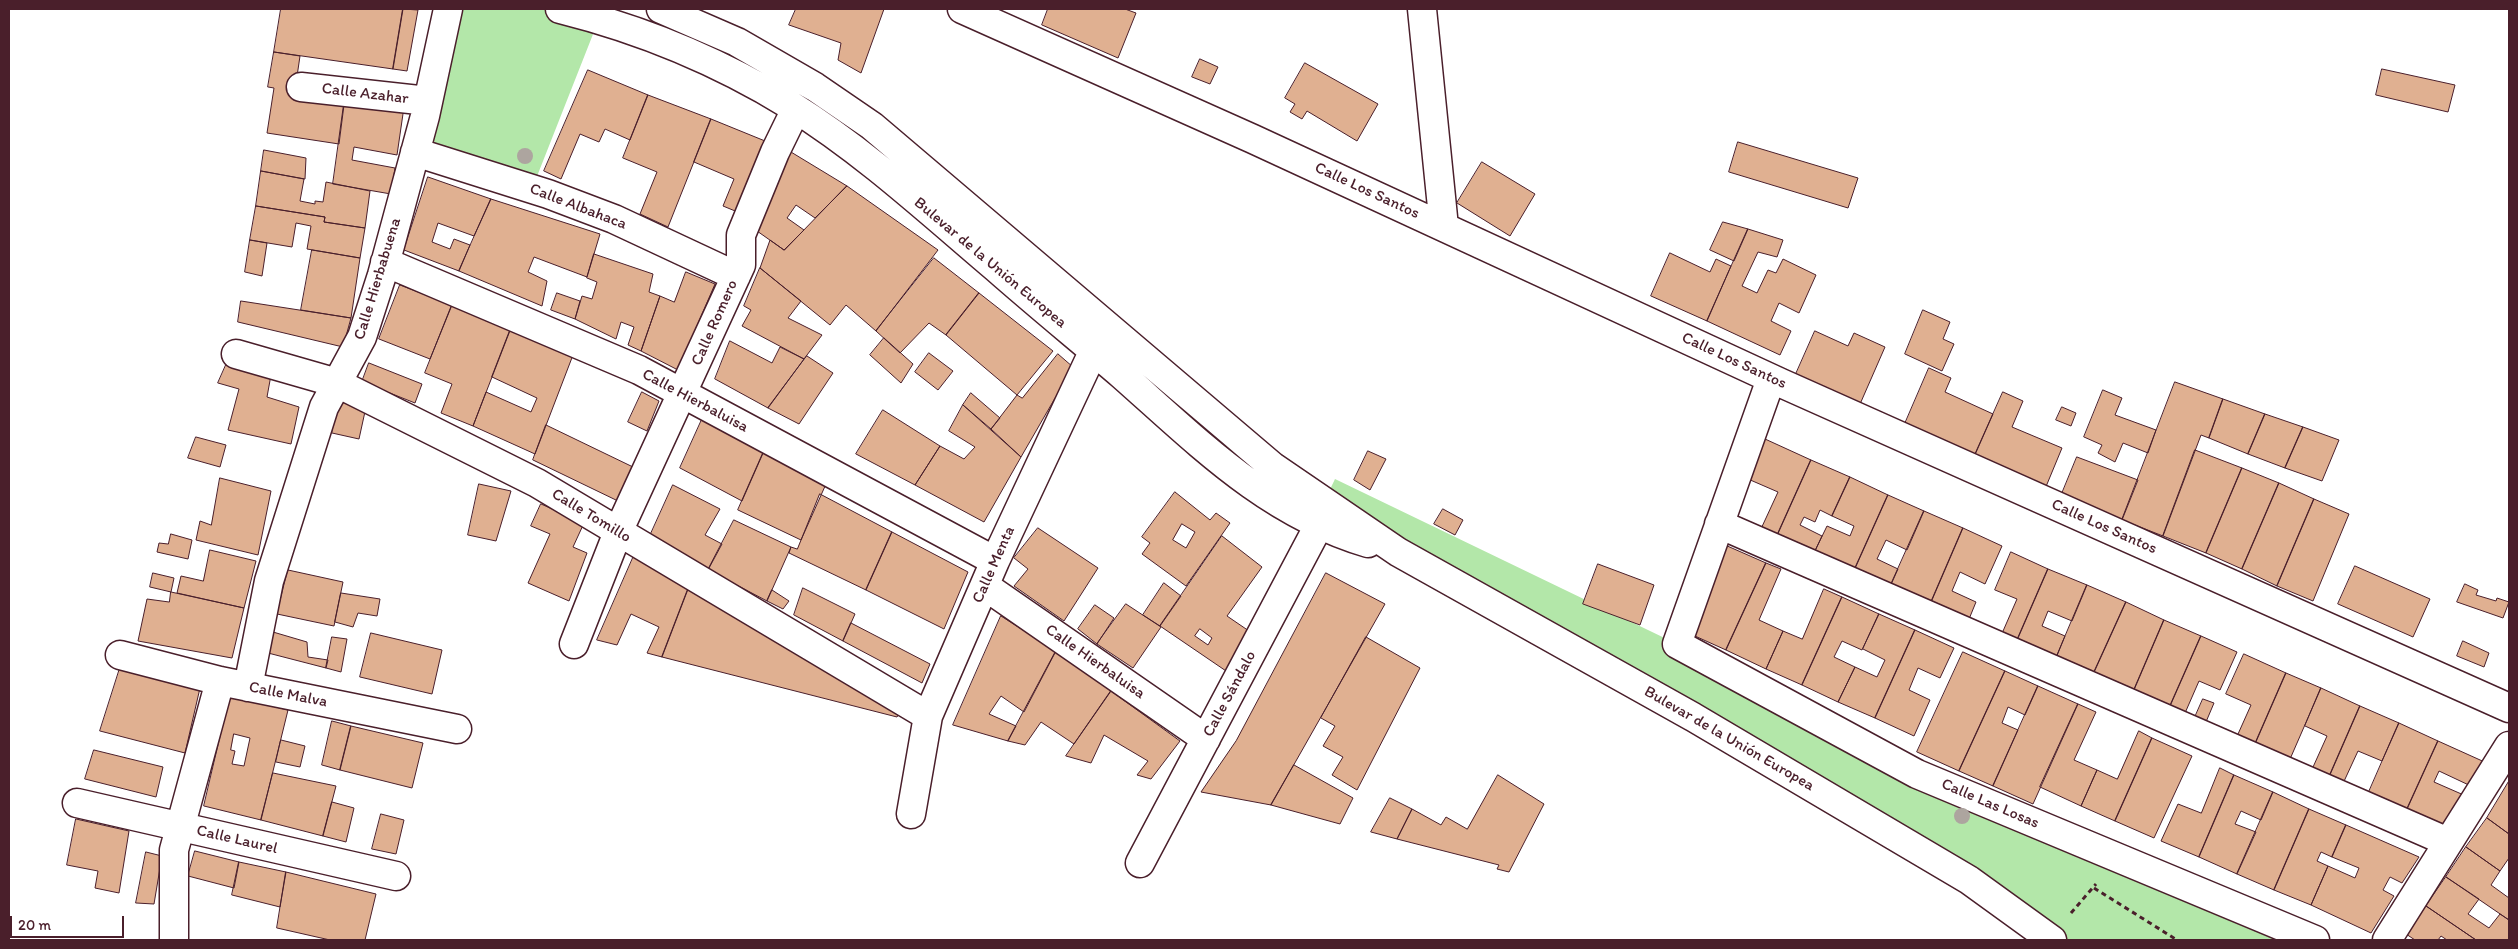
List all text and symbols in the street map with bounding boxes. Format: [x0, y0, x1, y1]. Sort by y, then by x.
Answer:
street label: Calle Azahar [321, 79, 409, 109]
street label: Calle Los Santos [1311, 158, 1423, 224]
street label: Calle Albahaca [527, 180, 629, 234]
street label: Bulevar de la Unión Europea [910, 193, 1070, 333]
street label: Calle Hierbabuena [350, 216, 406, 342]
street label: Calle Romero [688, 277, 742, 369]
street label: Calle Los Santos [1678, 328, 1790, 394]
street label: Calle Hierbaluisa [639, 365, 751, 437]
street label: Calle Tomillo [548, 485, 634, 547]
street label: Calle Los Santos [2048, 495, 2160, 559]
street label: Calle Menta [969, 524, 1019, 606]
street label: Calle Hierbaluisa [1041, 620, 1149, 704]
street label: Calle Sándalo [1199, 648, 1261, 740]
street label: Calle Malva [247, 678, 329, 712]
street label: Bulevar de la Unión Europea [1640, 682, 1818, 796]
street label: Calle Las Losas [1938, 775, 2042, 833]
street label: Calle Laurel [195, 821, 279, 859]
scale bar [12, 906, 126, 938]
text: 20 m [18, 916, 51, 934]

